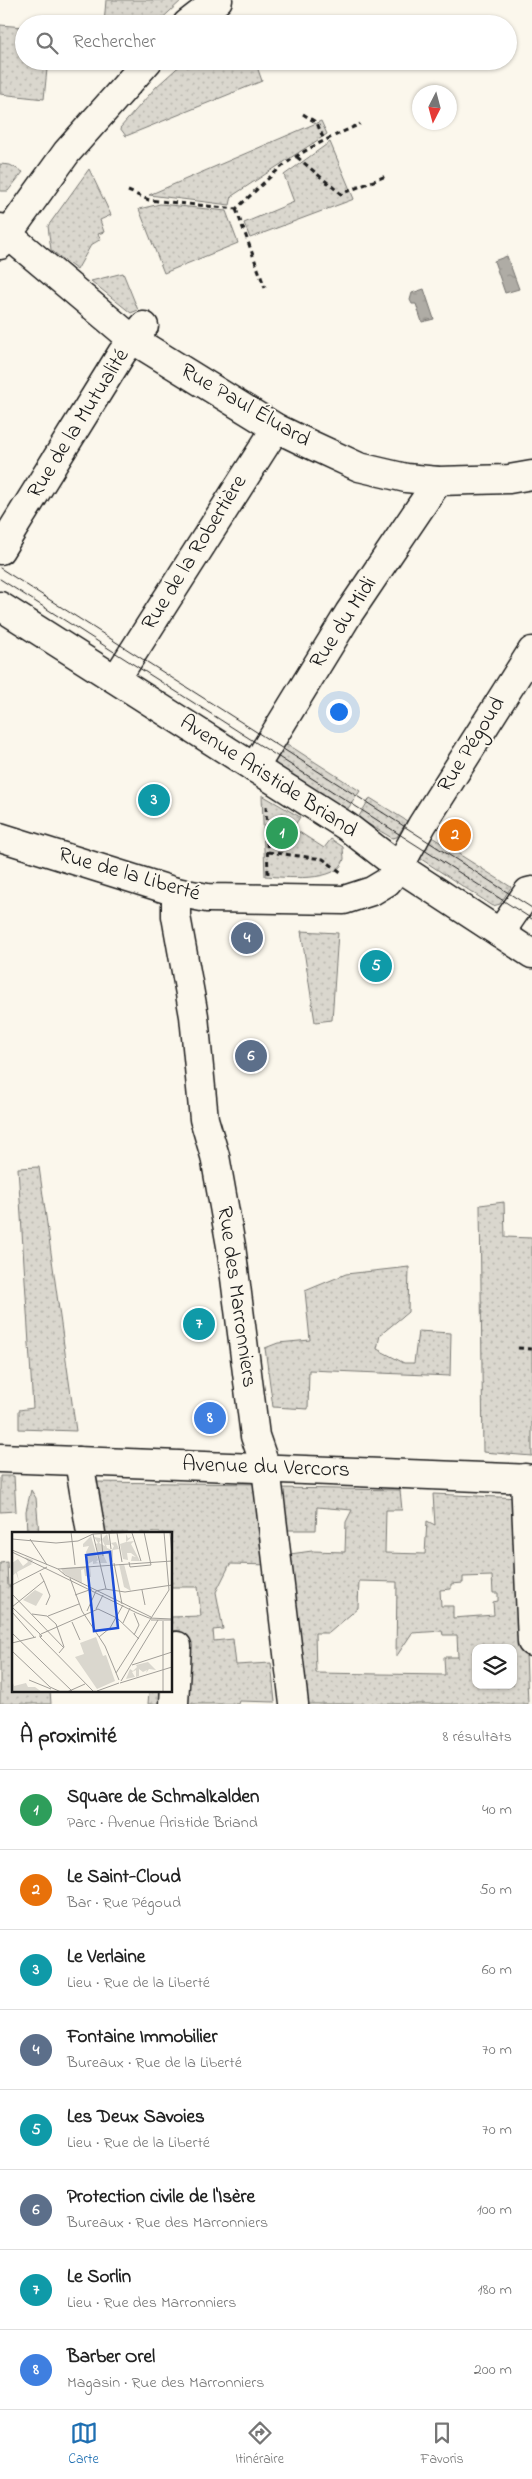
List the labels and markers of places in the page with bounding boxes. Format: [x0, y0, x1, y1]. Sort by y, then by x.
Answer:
pin: 3 [138, 781, 170, 819]
pin: 1 [266, 814, 298, 852]
pin: 2 [439, 816, 471, 854]
pin: 4 [231, 919, 263, 957]
pin: 5 [360, 947, 392, 985]
pin: 6 [235, 1037, 267, 1075]
pin: 7 [183, 1305, 215, 1343]
pin: 8 [194, 1399, 226, 1437]

